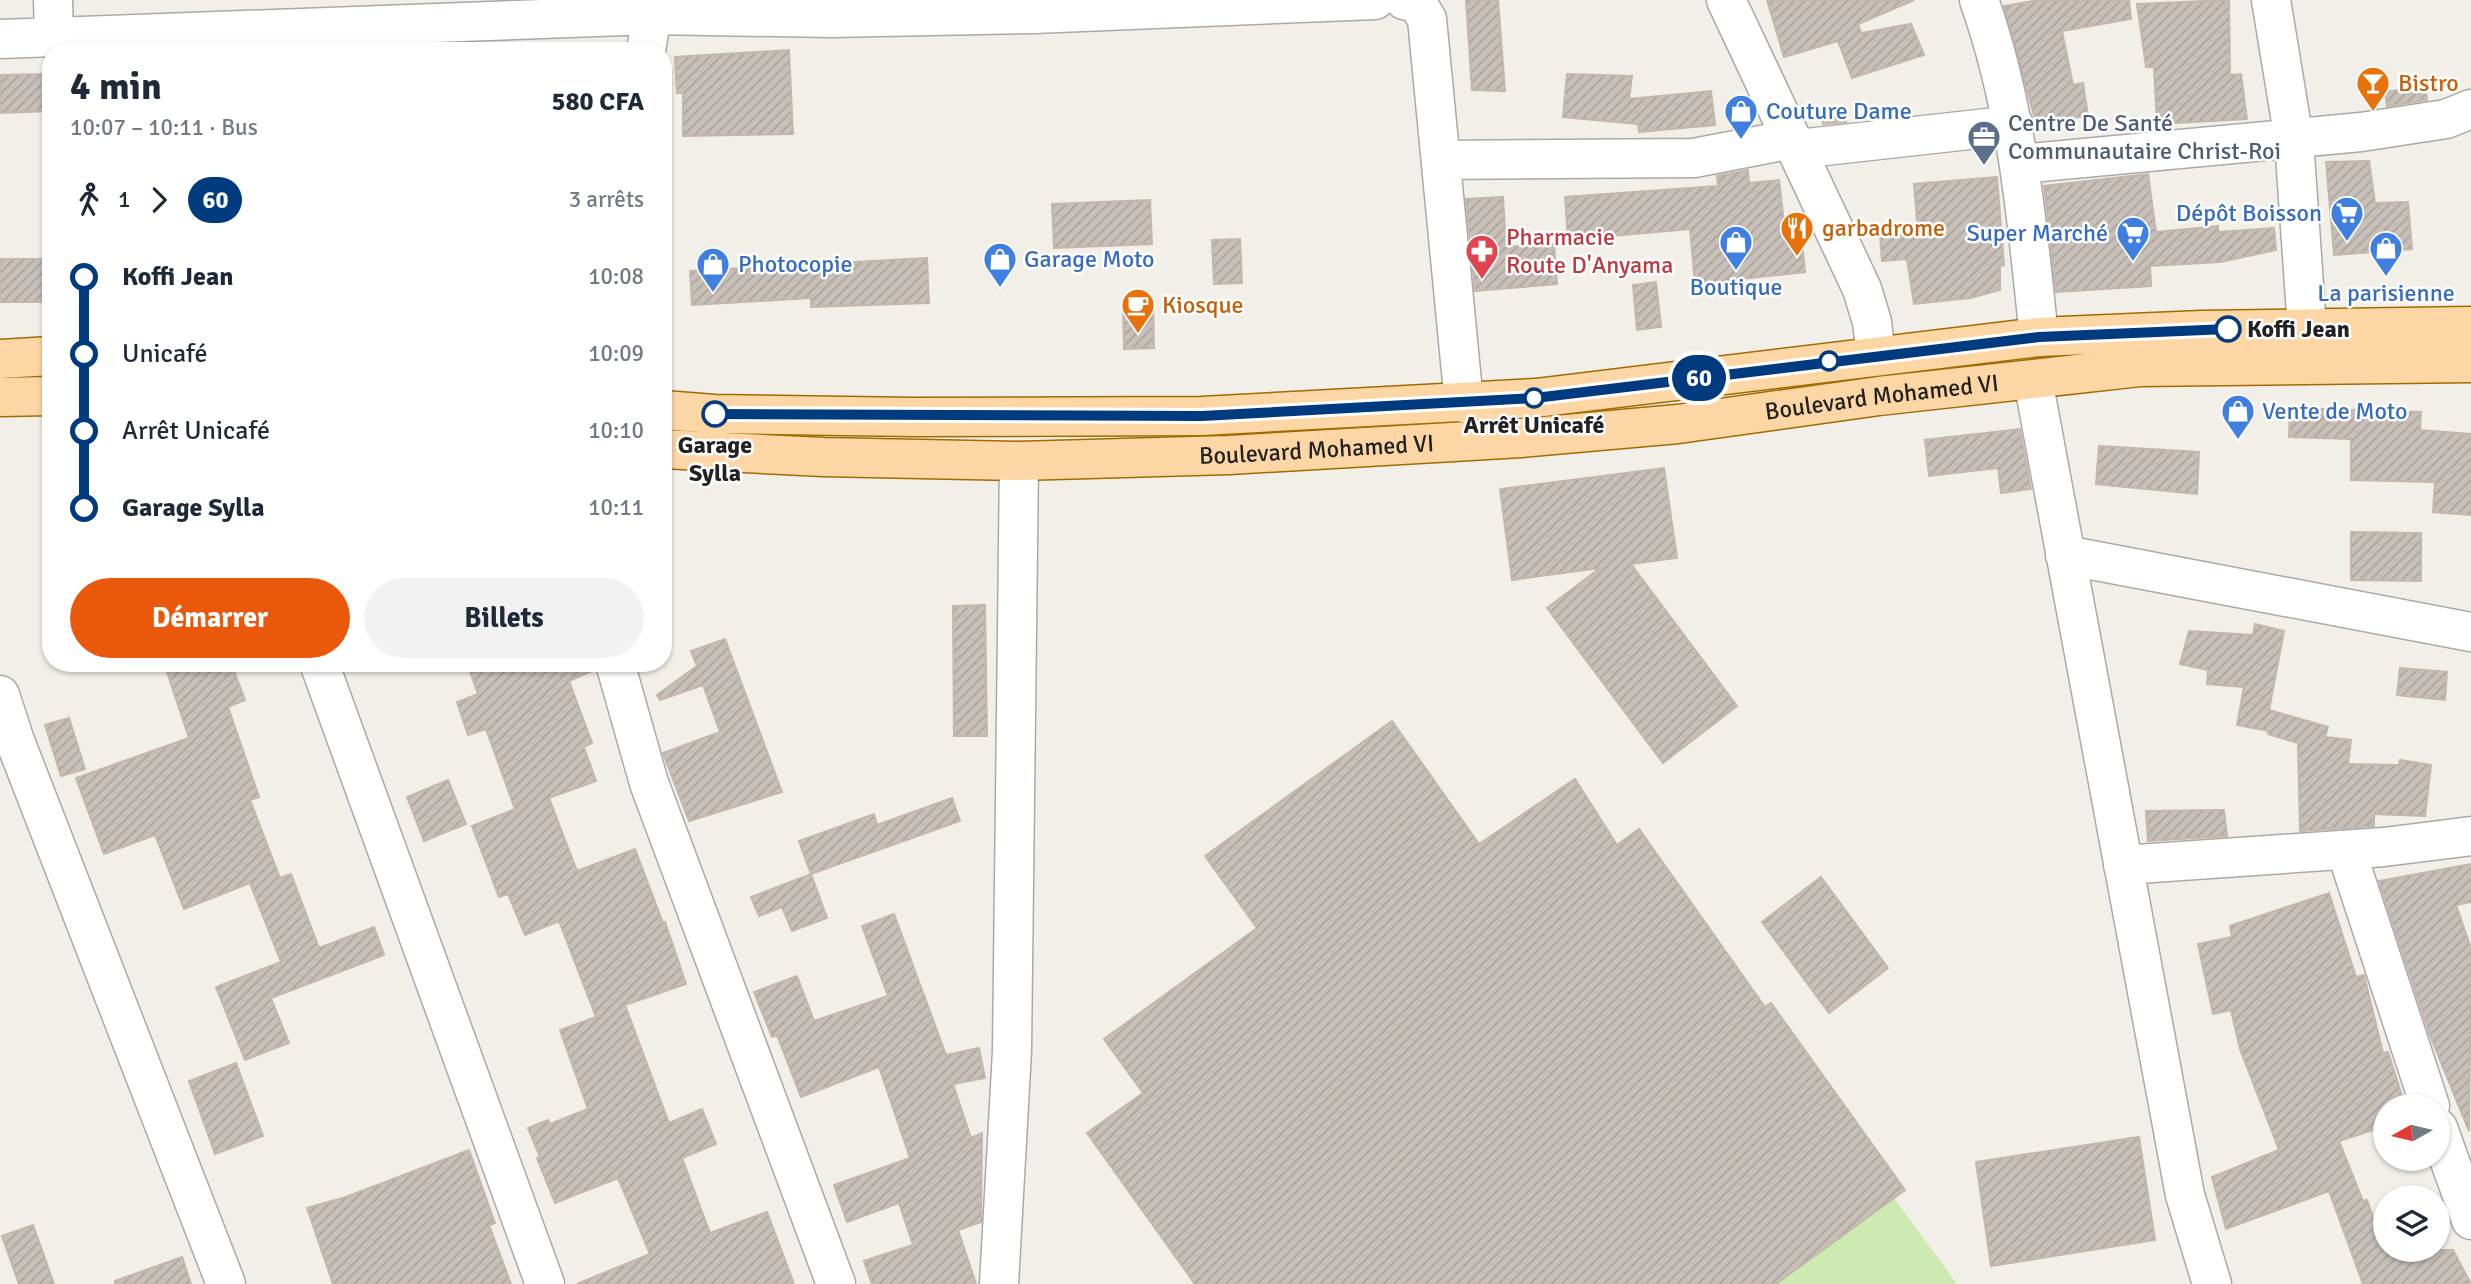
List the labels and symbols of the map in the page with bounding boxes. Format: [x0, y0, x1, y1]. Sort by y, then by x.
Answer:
bar icon: Bistro [2354, 64, 2392, 113]
place label: Bistro [2398, 68, 2459, 98]
shop icon: Couture Dame [1722, 92, 1760, 141]
place label: Couture Dame [1766, 96, 1912, 126]
place label: Centre De Santé Communautaire Christ-Roi [2008, 108, 2281, 166]
office icon: Centre De Santé Communautaire Christ-Roi [1965, 118, 2003, 167]
supermarket icon: Dépôt Boisson [2328, 194, 2366, 243]
place label: Dépôt Boisson [2176, 198, 2322, 228]
restaurant icon: garbadrome [1778, 209, 1816, 258]
place label: garbadrome [1822, 213, 1945, 243]
supermarket icon: Super Marché [2114, 214, 2152, 263]
place label: Super Marché [1966, 218, 2108, 248]
place label: Pharmacie Route D'Anyama [1506, 222, 1673, 280]
shop icon: Boutique [1717, 223, 1755, 272]
shop icon: La parisienne [2367, 229, 2405, 278]
pharmacy icon: Pharmacie Route D'Anyama [1463, 232, 1501, 281]
shop icon: Garage Moto [981, 240, 1019, 289]
place label: Garage Moto [1024, 244, 1155, 274]
shop icon: Photocopie [694, 245, 732, 294]
place label: Photocopie [738, 249, 853, 279]
place label: Boutique [1690, 272, 1783, 302]
place label: La parisienne [2317, 278, 2455, 308]
cafe icon: Kiosque [1119, 286, 1157, 335]
place label: Kiosque [1162, 290, 1244, 320]
place label: Koffi Jean [2247, 314, 2350, 344]
marker: Koffi Jean [2215, 316, 2241, 342]
unlabelled marker [1819, 351, 1839, 371]
line badge: 60 [1668, 355, 1730, 401]
street label: Boulevard Mohamed VI [1763, 368, 2000, 427]
marker: Arrêt Unicafé [1524, 388, 1544, 408]
shop icon: Vente de Moto [2219, 392, 2257, 441]
place label: Vente de Moto [2262, 396, 2407, 426]
marker: Garage Sylla [702, 401, 728, 427]
place label: Arrêt Unicafé [1464, 410, 1604, 440]
street label: Boulevard Mohamed VI [1198, 428, 1435, 471]
place label: Garage Sylla [678, 430, 752, 488]
north arrow [2373, 1094, 2450, 1171]

